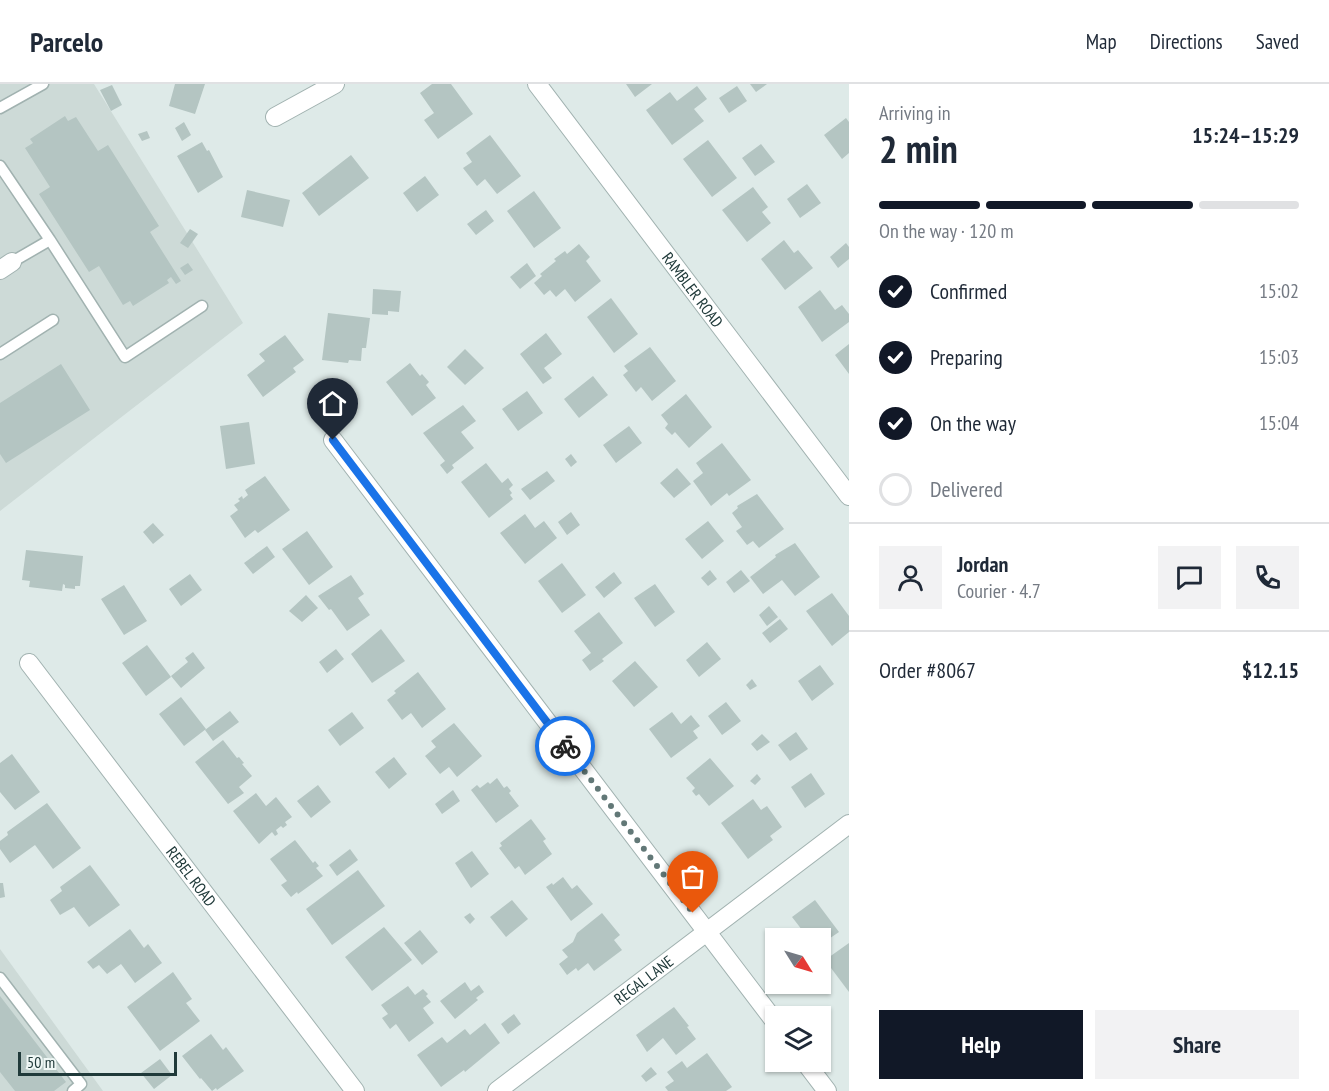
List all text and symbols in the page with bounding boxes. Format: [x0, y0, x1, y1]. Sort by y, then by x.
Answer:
text: Parcelo [30, 23, 103, 60]
text: Map [1086, 28, 1117, 55]
text: Directions [1150, 28, 1223, 55]
text: Saved [1256, 28, 1299, 55]
text: Arriving in [879, 100, 951, 126]
text: 15:24–15:29 [1192, 121, 1299, 149]
text: 2 min [879, 123, 958, 174]
text: On the way · 120 m [879, 218, 1014, 244]
street label: RAMBLER ROAD [658, 248, 728, 331]
icon: check [879, 275, 912, 308]
text: Confirmed [930, 277, 1007, 305]
text: 15:02 [1259, 278, 1299, 304]
icon: check [879, 341, 912, 374]
text: Preparing [930, 343, 1003, 371]
text: 15:03 [1259, 344, 1299, 370]
pin [307, 378, 358, 440]
icon: home [316, 387, 349, 420]
icon: check [879, 407, 912, 440]
text: On the way [930, 409, 1016, 437]
text: 15:04 [1259, 410, 1299, 436]
text: Delivered [930, 475, 1003, 503]
button: person [879, 546, 942, 609]
button: chat [1158, 546, 1221, 609]
button: phone [1236, 546, 1299, 609]
text: Jordan [957, 550, 1008, 578]
text: Courier · 4.7 [957, 578, 1041, 604]
text: Order #8067 [879, 656, 976, 684]
text: $12.15 [1242, 656, 1299, 684]
courier [535, 716, 595, 776]
icon: bike [549, 730, 582, 763]
street label: REBEL ROAD [162, 842, 221, 910]
pin [667, 851, 718, 913]
icon: bag [676, 860, 709, 893]
north arrow [765, 928, 831, 994]
map controls [765, 928, 831, 1072]
street label: REGAL LANE [610, 951, 677, 1009]
button: layers [765, 1006, 831, 1072]
button: Help [879, 1010, 1083, 1079]
button: Share [1095, 1010, 1299, 1079]
scale bar [18, 1049, 177, 1076]
text: 50 m [27, 1052, 55, 1072]

